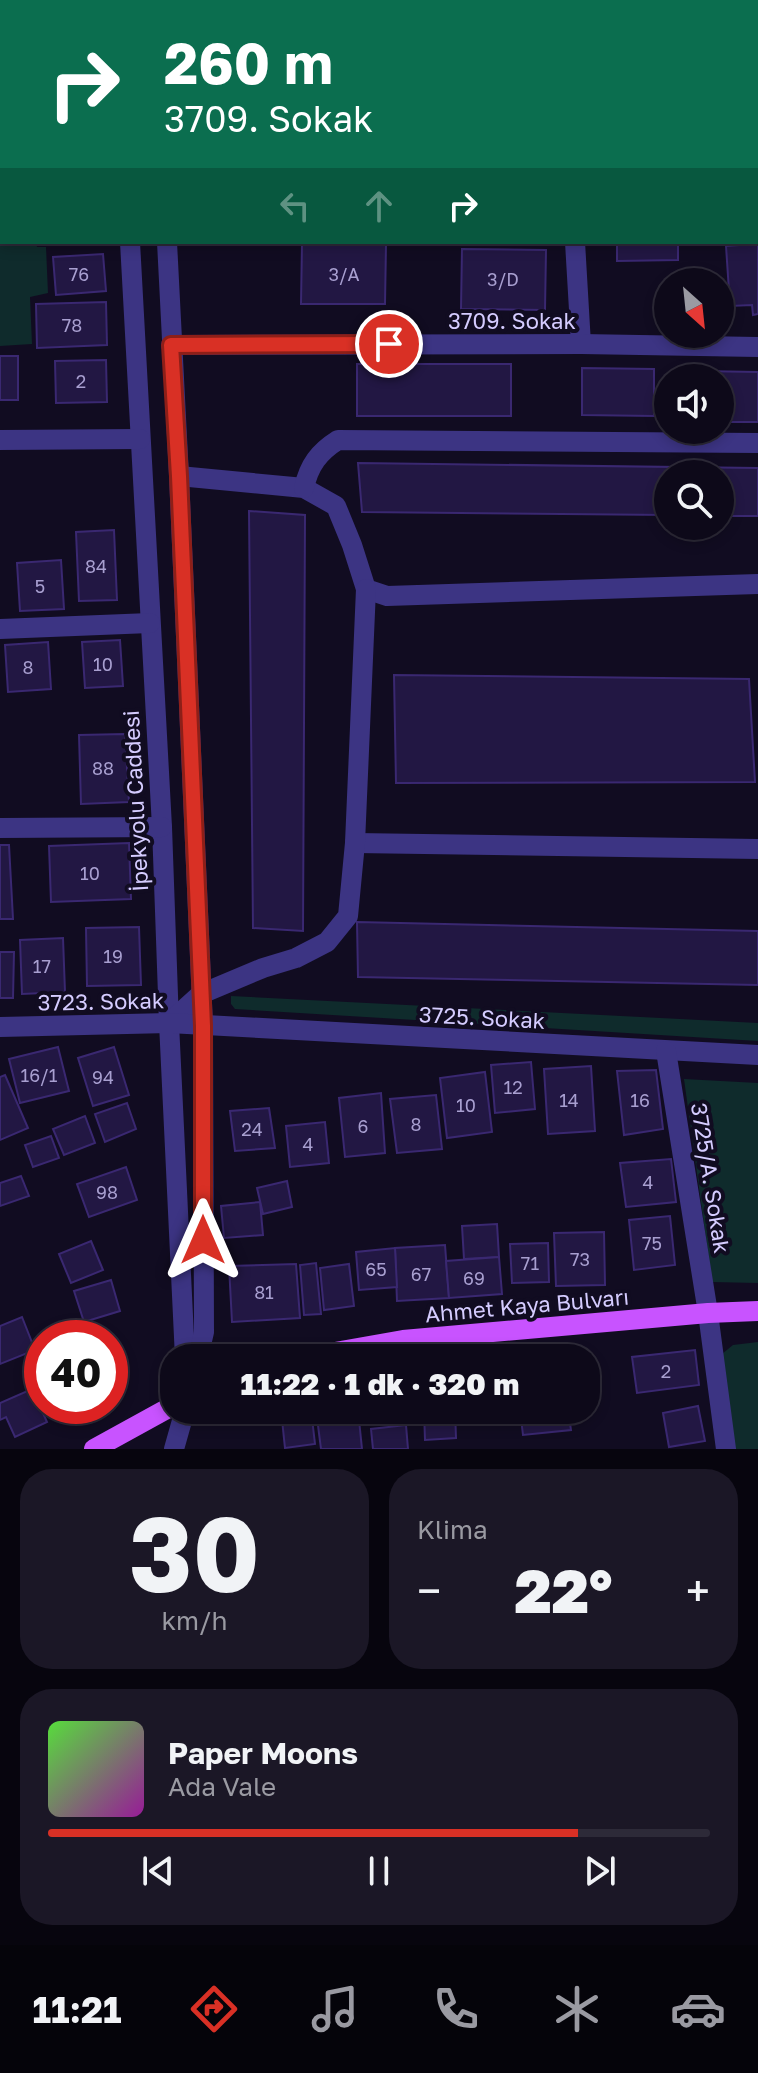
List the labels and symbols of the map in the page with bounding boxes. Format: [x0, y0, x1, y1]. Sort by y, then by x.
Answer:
house number: 76 [69, 263, 89, 285]
house number: 3/A [328, 263, 360, 285]
house number: 3/D [487, 268, 519, 290]
north arrow [654, 268, 734, 348]
street label: 3709. Sokak [448, 307, 576, 334]
pin [355, 310, 423, 378]
house number: 78 [62, 314, 82, 336]
house number: 2 [76, 370, 86, 392]
house number: 84 [85, 555, 107, 577]
house number: 5 [35, 575, 45, 597]
house number: 10 [93, 653, 113, 675]
house number: 8 [23, 656, 33, 678]
street label: İpekyolu Caddesi [117, 710, 153, 892]
house number: 88 [92, 757, 114, 779]
house number: 10 [80, 862, 100, 884]
house number: 19 [103, 945, 123, 967]
house number: 17 [33, 955, 51, 977]
street label: 3723. Sokak [37, 986, 165, 1016]
street label: 3725. Sokak [418, 1000, 546, 1034]
house number: 16/1 [21, 1064, 58, 1086]
house number: 94 [92, 1066, 114, 1088]
house number: 12 [503, 1076, 523, 1098]
house number: 14 [559, 1089, 579, 1111]
house number: 16 [630, 1089, 650, 1111]
house number: 10 [456, 1094, 476, 1116]
street label: 3725/A. Sokak [686, 1101, 736, 1255]
house number: 8 [411, 1113, 421, 1135]
house number: 6 [358, 1115, 368, 1137]
house number: 24 [241, 1118, 263, 1140]
house number: 4 [303, 1133, 314, 1155]
house number: 4 [643, 1171, 654, 1193]
house number: 98 [96, 1181, 118, 1203]
position arrow [161, 1198, 245, 1282]
house number: 75 [642, 1232, 662, 1254]
house number: 73 [570, 1248, 590, 1270]
house number: 71 [521, 1252, 539, 1274]
house number: 65 [365, 1258, 387, 1280]
house number: 67 [411, 1263, 431, 1285]
house number: 69 [463, 1267, 485, 1289]
house number: 81 [254, 1281, 274, 1303]
street label: Ahmet Kaya Bulvarı [424, 1283, 630, 1327]
speed limit sign: 40 [24, 1320, 128, 1424]
house number: 2 [661, 1360, 671, 1382]

